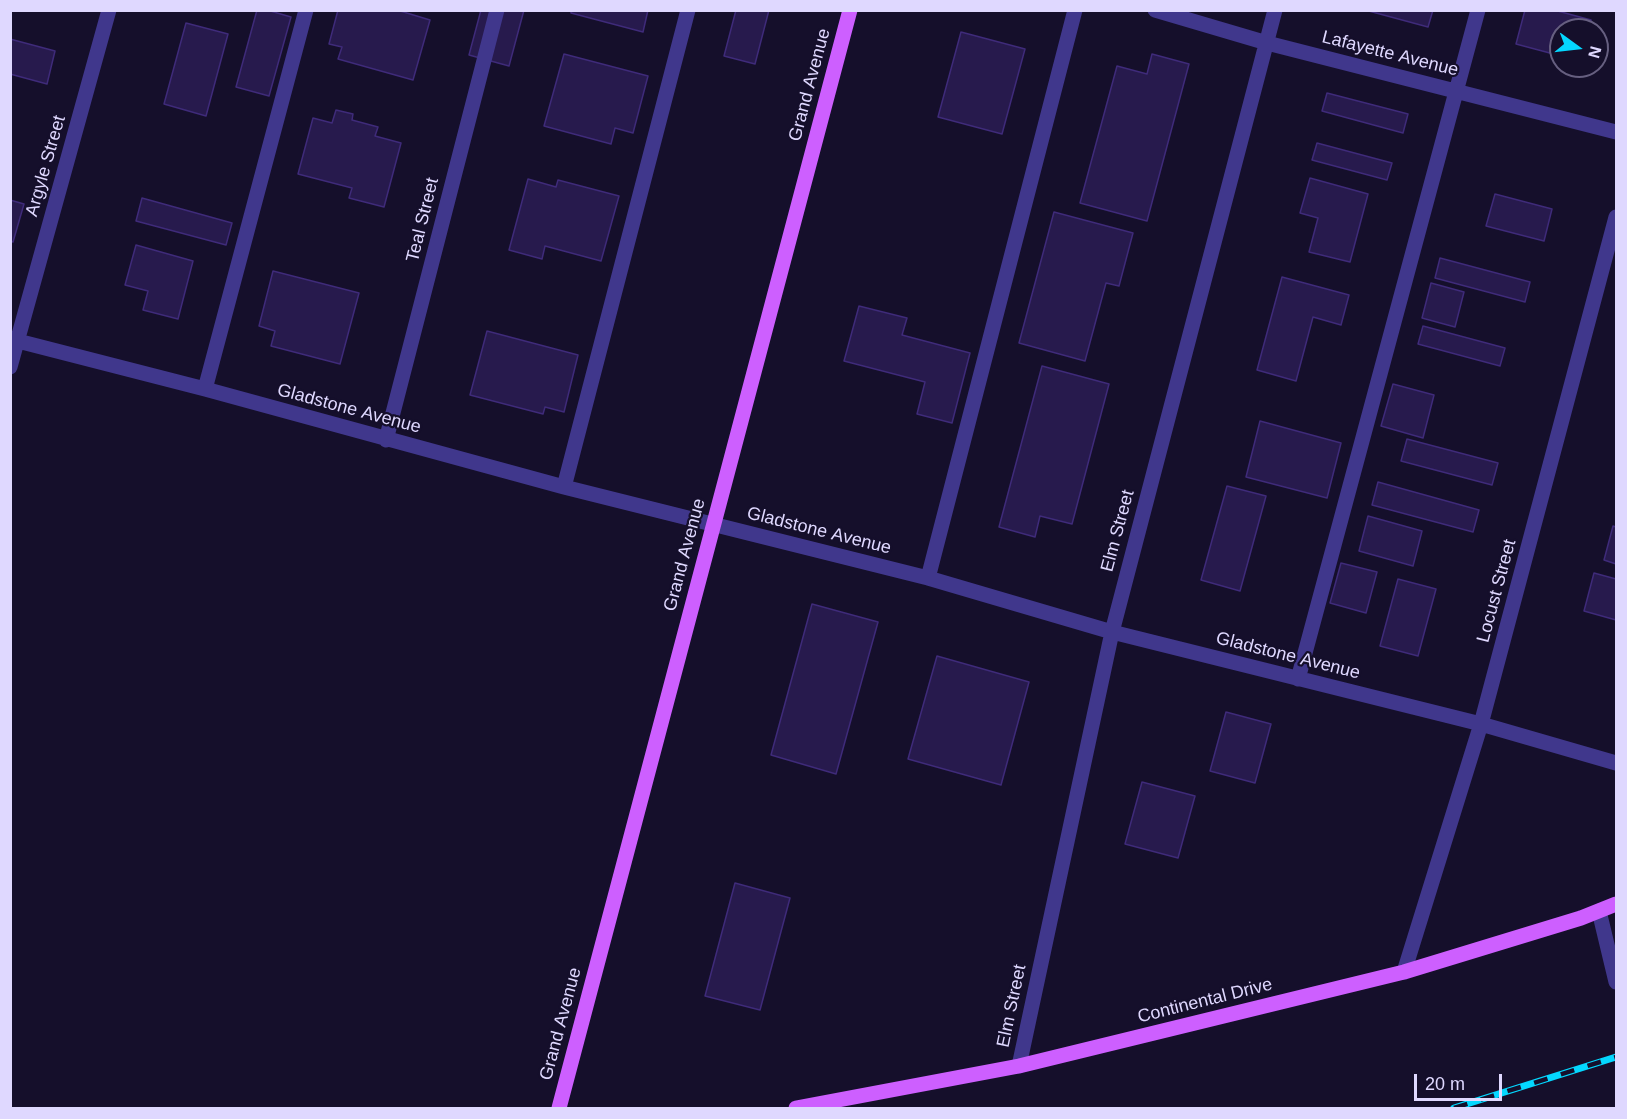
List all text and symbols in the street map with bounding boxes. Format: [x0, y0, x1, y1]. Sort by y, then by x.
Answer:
north arrow [1549, 18, 1609, 78]
street label: Grand Avenue [785, 26, 835, 144]
street label: Lafayette Avenue [1320, 27, 1460, 81]
text: N [1585, 44, 1605, 60]
street label: Argyle Street [21, 113, 71, 219]
street label: Teal Street [402, 176, 444, 264]
street label: Gladstone Avenue [275, 379, 423, 439]
street label: Elm Street [1097, 488, 1139, 574]
street label: Grand Avenue [660, 496, 710, 614]
street label: Gladstone Avenue [745, 503, 893, 559]
street label: Locust Street [1473, 537, 1521, 645]
street label: Gladstone Avenue [1214, 628, 1362, 684]
street label: Elm Street [993, 963, 1031, 1049]
street label: Grand Avenue [536, 965, 586, 1083]
street label: Continental Drive [1135, 974, 1275, 1028]
scale bar [1417, 1062, 1506, 1100]
text: 20 m [1425, 1074, 1465, 1094]

